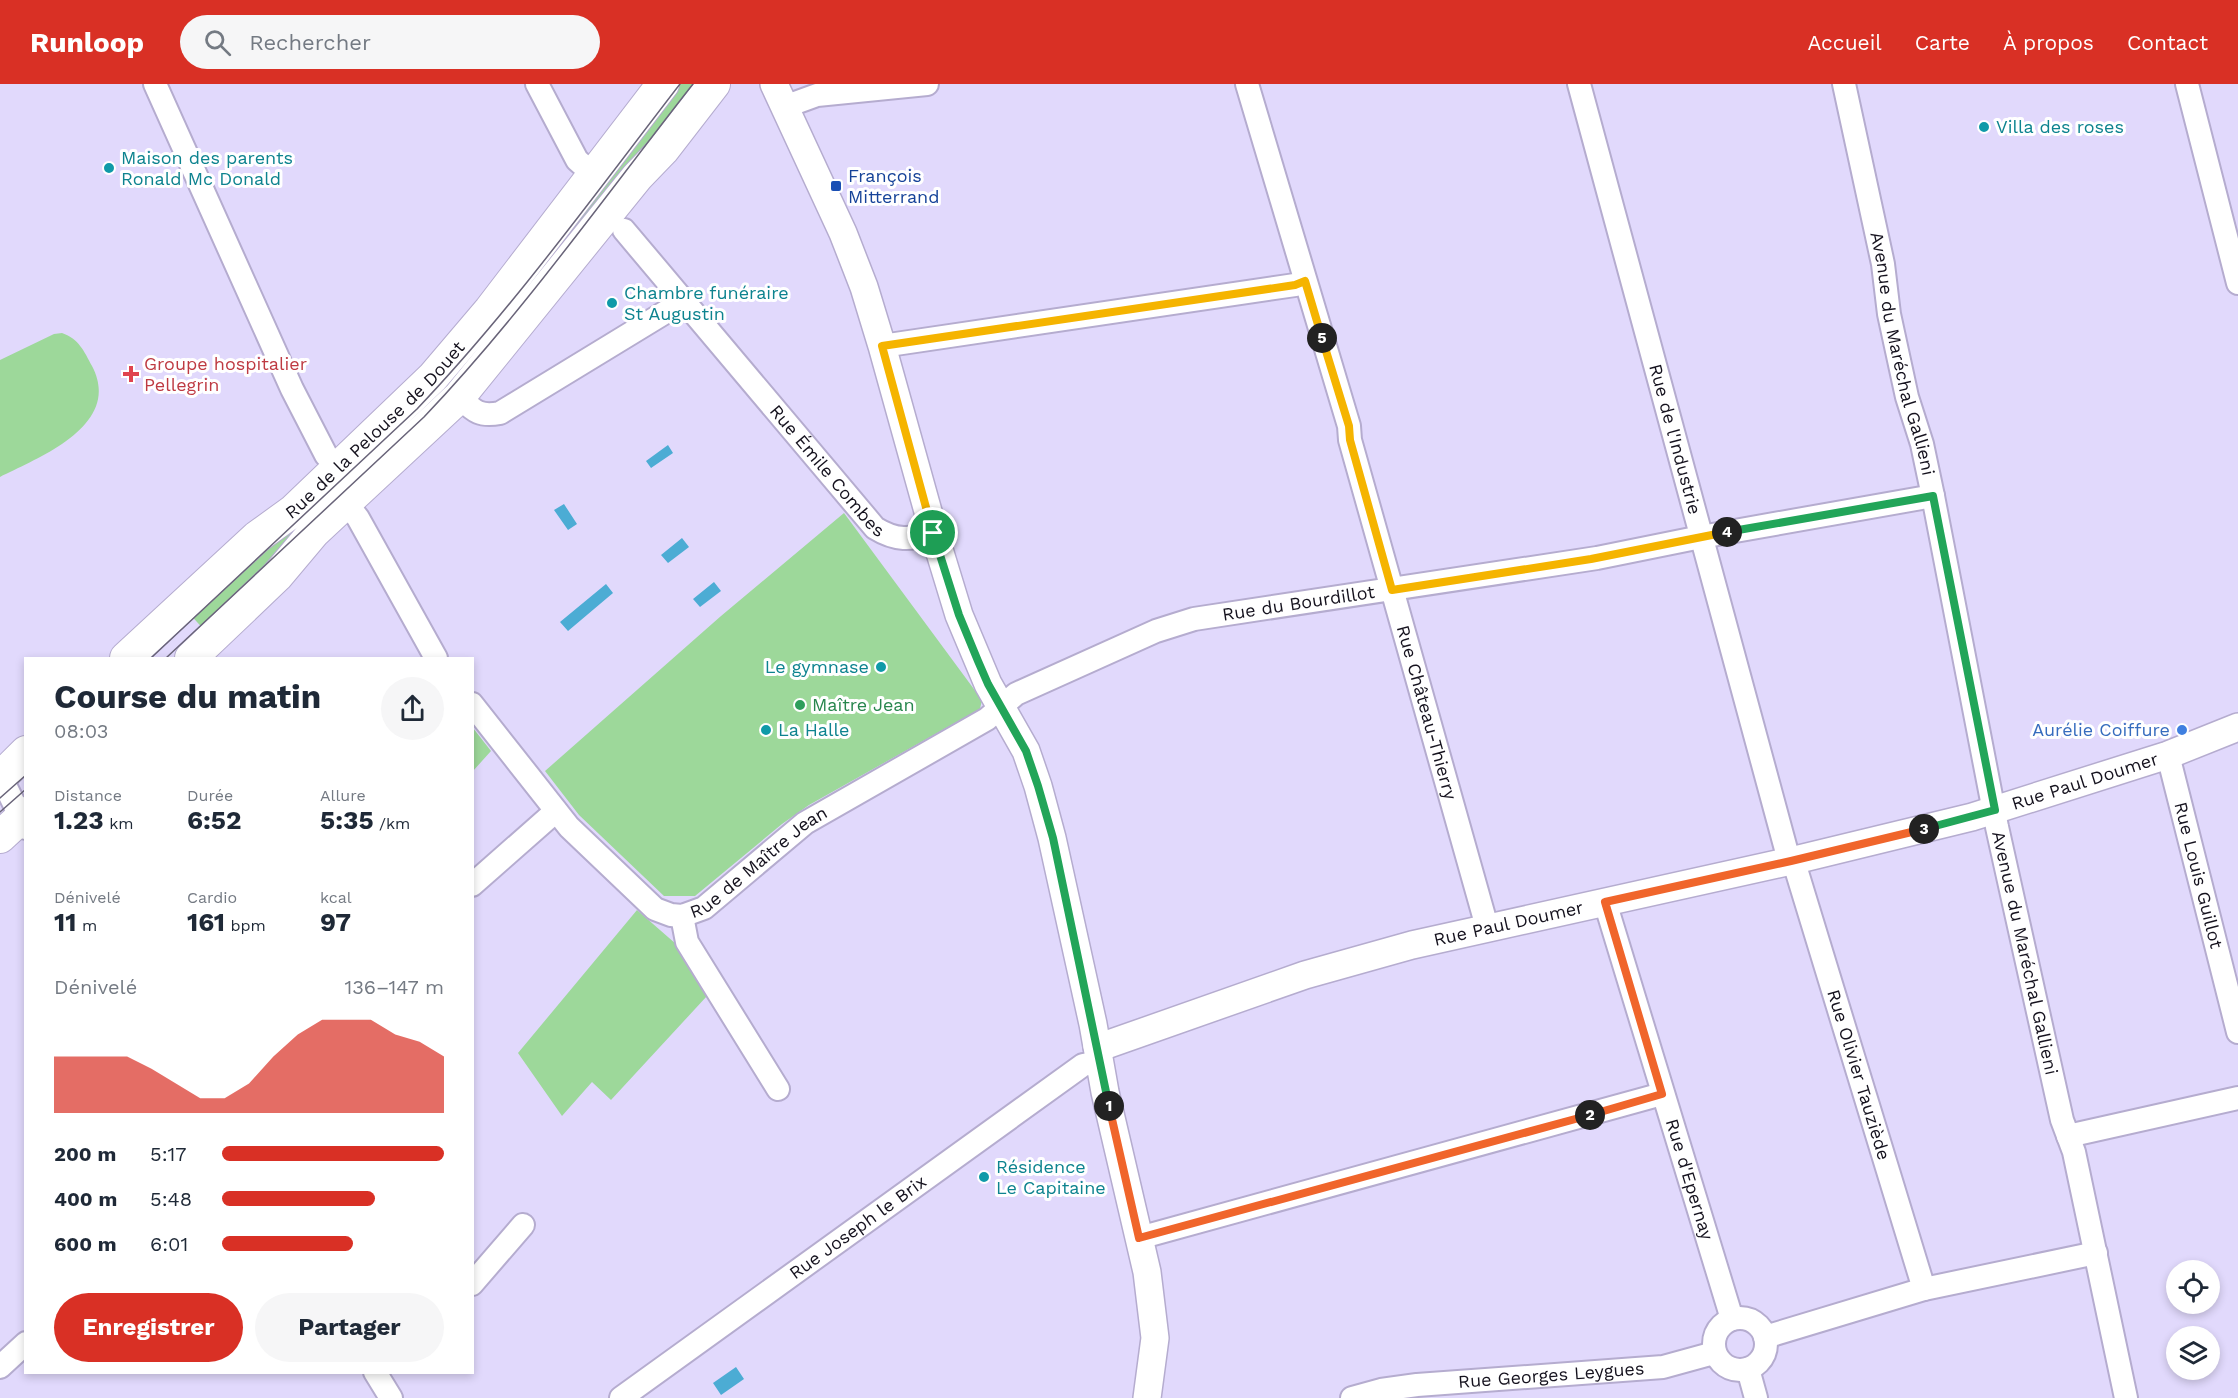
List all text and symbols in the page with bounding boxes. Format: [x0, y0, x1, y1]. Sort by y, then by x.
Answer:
search box [180, 15, 600, 69]
text: Runloop [30, 26, 144, 59]
icon: search [201, 26, 234, 59]
text: Rechercher [249, 30, 371, 55]
text: Accueil [1807, 30, 1882, 55]
text: Carte [1915, 30, 1970, 55]
text: À propos [2003, 30, 2094, 55]
text: Contact [2127, 30, 2208, 55]
place label: Villa des roses [1996, 116, 2124, 137]
marker: Villa des roses [1977, 120, 1991, 134]
place label: Maison des parents Ronald Mc Donald [121, 147, 293, 189]
marker: Maison des parents Ronald Mc Donald [102, 161, 116, 175]
place label: François Mitterrand [848, 165, 940, 207]
marker: François Mitterrand [829, 179, 843, 193]
street label: Avenue du Maréchal Gallieni [1866, 230, 1939, 477]
place label: Chambre funéraire St Augustin [624, 282, 789, 324]
marker: Chambre funéraire St Augustin [605, 296, 619, 310]
pin: 5 [1307, 323, 1337, 353]
text: 5 [1317, 328, 1327, 347]
street label: Rue de la Pelouse de Douet [281, 337, 469, 523]
place label: Groupe hospitalier Pellegrin [144, 353, 307, 395]
street label: Rue de l'Industrie [1645, 362, 1706, 517]
marker: Groupe hospitalier Pellegrin [122, 365, 140, 383]
street label: Rue Émile Combes [766, 400, 888, 541]
pin [907, 507, 958, 558]
icon: arrive [916, 516, 949, 549]
pin: 4 [1712, 517, 1742, 547]
text: 4 [1722, 522, 1732, 541]
street label: Rue du Bourdillot [1221, 581, 1377, 625]
street label: Rue Château-Thierry [1393, 623, 1462, 803]
place label: Le gymnase [765, 656, 869, 677]
marker: Le gymnase [874, 660, 888, 674]
text: Course du matin [54, 677, 321, 716]
button: share [381, 677, 444, 740]
place label: Maître Jean [812, 694, 915, 715]
marker: Maître Jean [793, 698, 807, 712]
text: 08:03 [54, 719, 108, 743]
place label: La Halle [778, 719, 849, 740]
place label: Aurélie Coiffure [2032, 719, 2170, 740]
marker: La Halle [759, 723, 773, 737]
marker: Aurélie Coiffure [2175, 723, 2189, 737]
street label: Rue Paul Doumer [2009, 748, 2161, 814]
text: Distance [54, 786, 122, 805]
text: Durée [187, 786, 233, 805]
text: Allure [320, 786, 366, 805]
street label: Rue Louis Guillot [2170, 800, 2228, 951]
street label: Rue de Maître Jean [687, 802, 831, 922]
text: 1.23 [54, 805, 104, 835]
text: 6:52 [187, 805, 242, 835]
text: 5:35 [320, 805, 374, 835]
text: km [104, 814, 133, 833]
text: /km [374, 814, 410, 833]
pin: 3 [1909, 814, 1939, 844]
text: 3 [1919, 819, 1929, 838]
street label: Avenue du Maréchal Gallieni [1988, 829, 2063, 1077]
text: Dénivelé [54, 888, 121, 907]
text: Cardio [187, 888, 237, 907]
text: kcal [320, 888, 352, 907]
street label: Rue Paul Doumer [1432, 896, 1585, 950]
text: 11 [54, 907, 76, 937]
text: 161 [187, 907, 225, 937]
text: 97 [320, 907, 351, 937]
text: m [76, 916, 97, 935]
text: bpm [225, 916, 266, 935]
text: Dénivelé [54, 975, 137, 999]
text: 136–147 m [344, 975, 444, 999]
street label: Rue Olivier Tauziède [1823, 987, 1895, 1162]
pin: 1 [1094, 1091, 1124, 1121]
text: 1 [1106, 1096, 1112, 1115]
pin: 2 [1575, 1100, 1605, 1130]
text: 2 [1585, 1105, 1595, 1124]
street label: Rue d'Epernay [1662, 1116, 1719, 1243]
text: 200 m [54, 1142, 116, 1166]
text: 5:17 [150, 1142, 187, 1166]
place label: Résidence Le Capitaine [996, 1156, 1106, 1198]
street label: Rue Joseph le Brix [785, 1170, 930, 1283]
marker: Résidence Le Capitaine [977, 1170, 991, 1184]
text: 400 m [54, 1187, 117, 1211]
text: 5:48 [150, 1187, 192, 1211]
text: 600 m [54, 1232, 117, 1256]
text: 6:01 [150, 1232, 188, 1256]
map controls [2166, 1260, 2220, 1380]
button: locate [2166, 1260, 2220, 1314]
button: Enregistrer [54, 1293, 243, 1362]
button: Partager [255, 1293, 444, 1362]
button: layers [2166, 1326, 2220, 1380]
street label: Rue Georges Leygues [1457, 1357, 1645, 1392]

